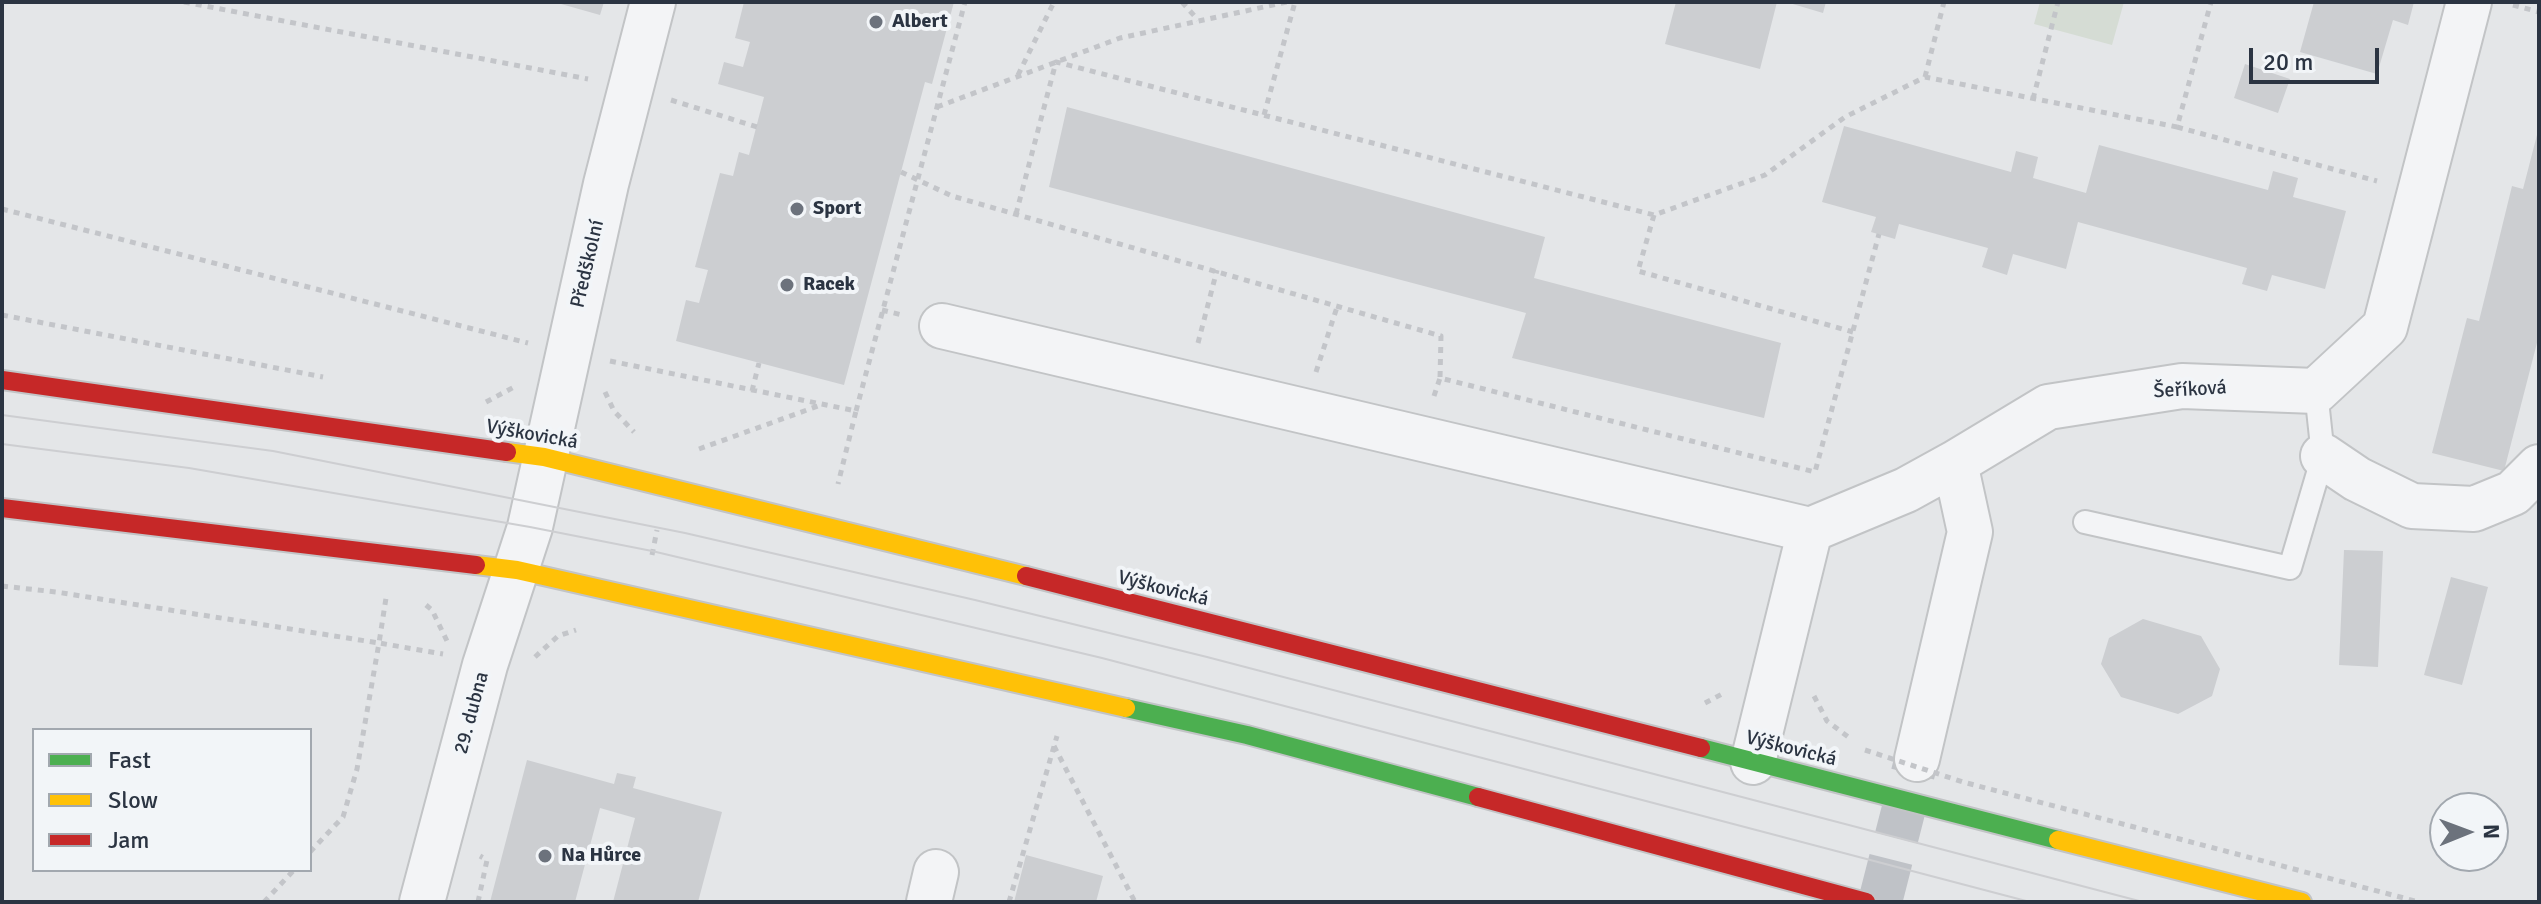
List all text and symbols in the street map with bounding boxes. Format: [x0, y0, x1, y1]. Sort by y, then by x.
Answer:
place label: Albert [892, 10, 948, 34]
marker: Albert [867, 13, 885, 31]
scale bar [2253, 32, 2383, 82]
text: 20 m [2263, 47, 2313, 77]
place label: Sport [813, 197, 862, 221]
marker: Sport [788, 200, 806, 218]
street label: Předškolní [566, 218, 610, 310]
place label: Racek [803, 273, 855, 297]
marker: Racek [778, 276, 796, 294]
street label: Šeříková [2153, 376, 2227, 404]
street label: Výškovická [484, 415, 580, 455]
street label: Výškovická [1115, 566, 1211, 612]
street label: 29. dubna [449, 669, 495, 757]
street label: Výškovická [1743, 726, 1839, 772]
legend [32, 728, 312, 872]
text: Fast [108, 745, 151, 775]
text: Slow [108, 785, 158, 815]
north arrow [2429, 792, 2509, 872]
text: N [2478, 824, 2505, 839]
text: Jam [108, 825, 149, 855]
place label: Na Hůrce [561, 844, 641, 868]
marker: Na Hůrce [536, 847, 554, 865]

